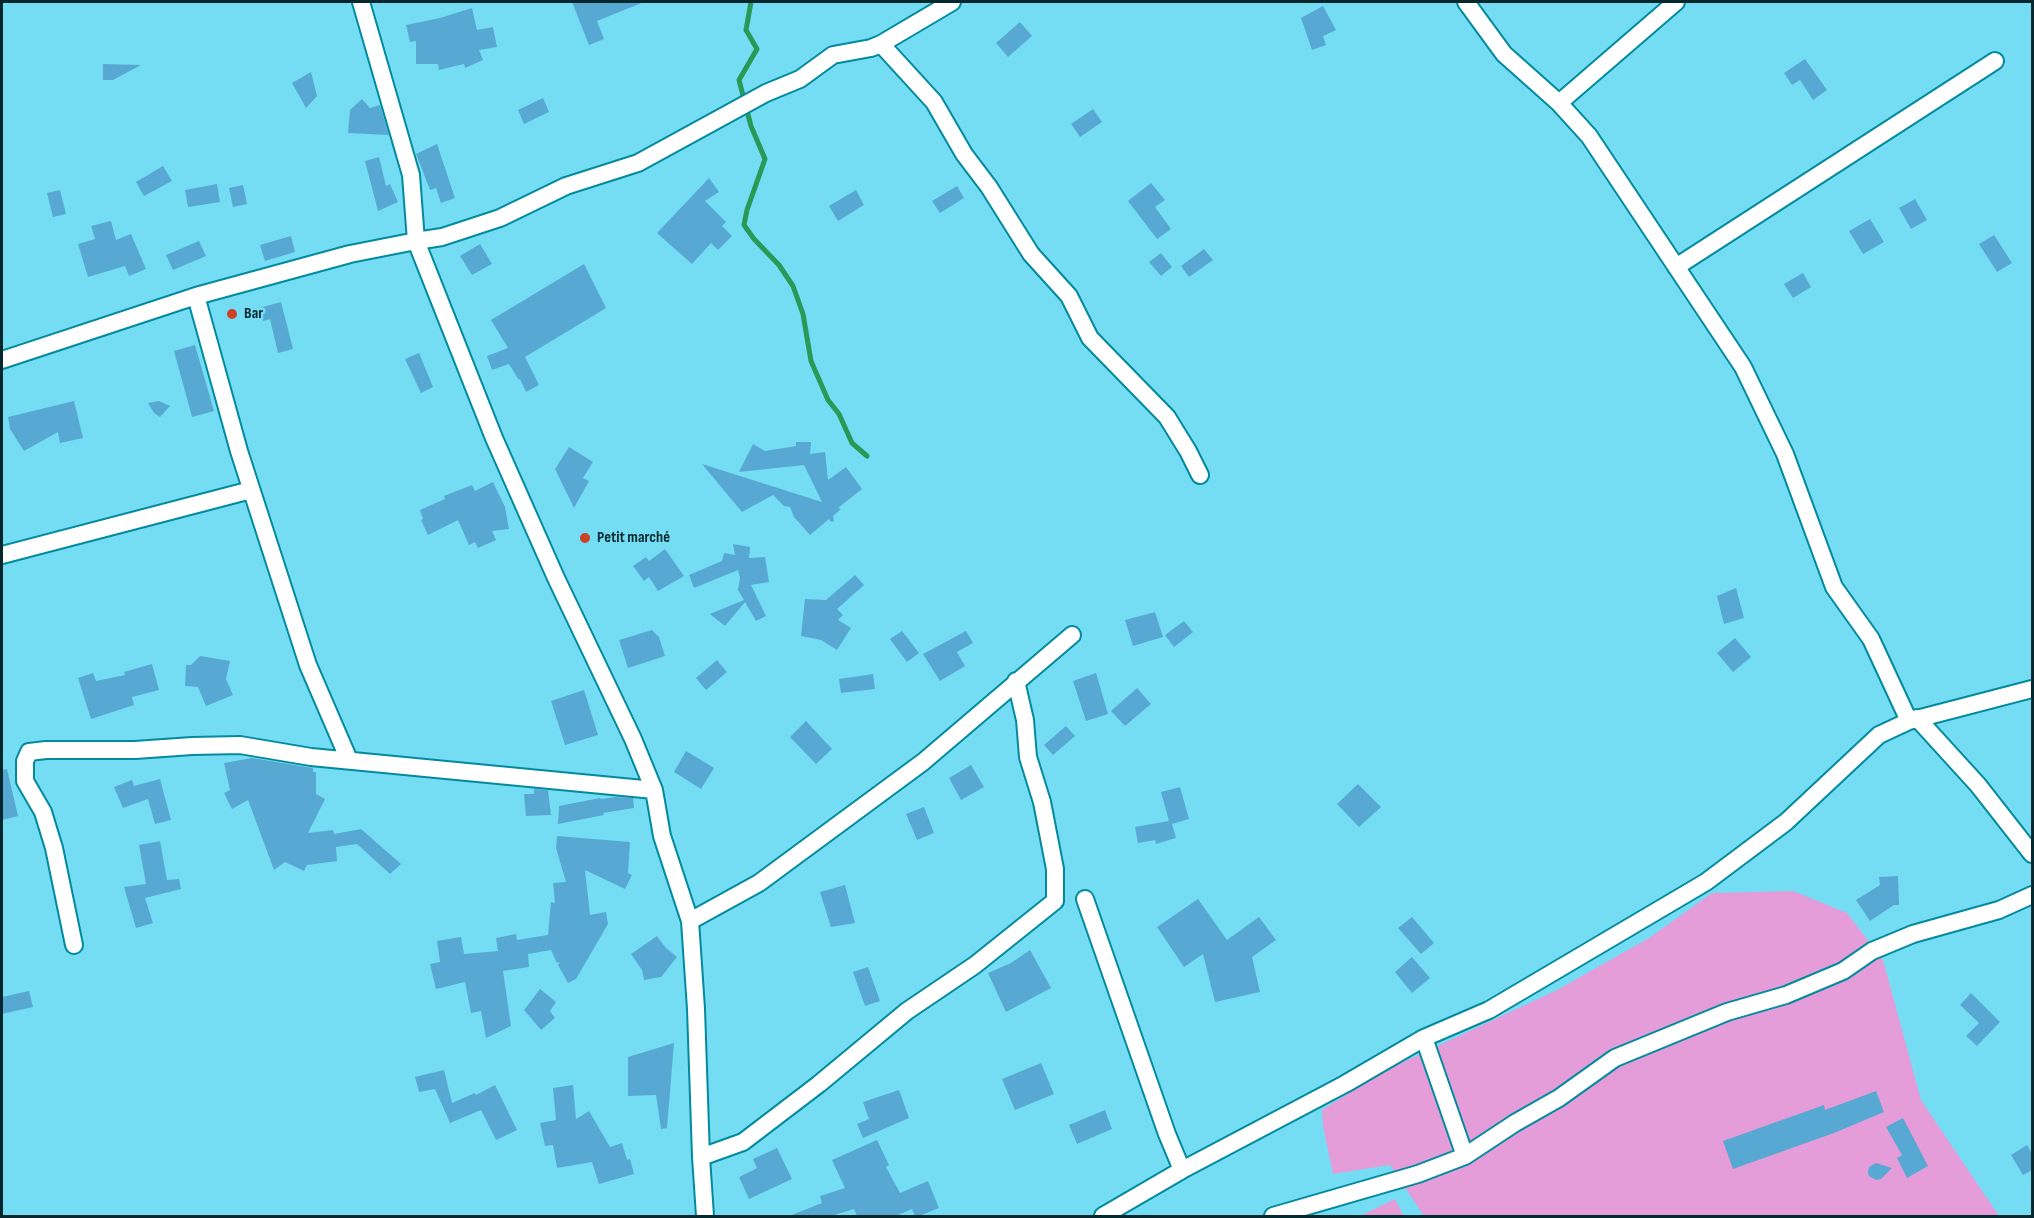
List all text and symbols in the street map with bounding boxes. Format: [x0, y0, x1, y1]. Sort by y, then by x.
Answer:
place label: Bar [244, 304, 263, 324]
marker: Bar [225, 307, 239, 321]
place label: Petit marché [597, 528, 670, 548]
marker: Petit marché [578, 531, 592, 545]

